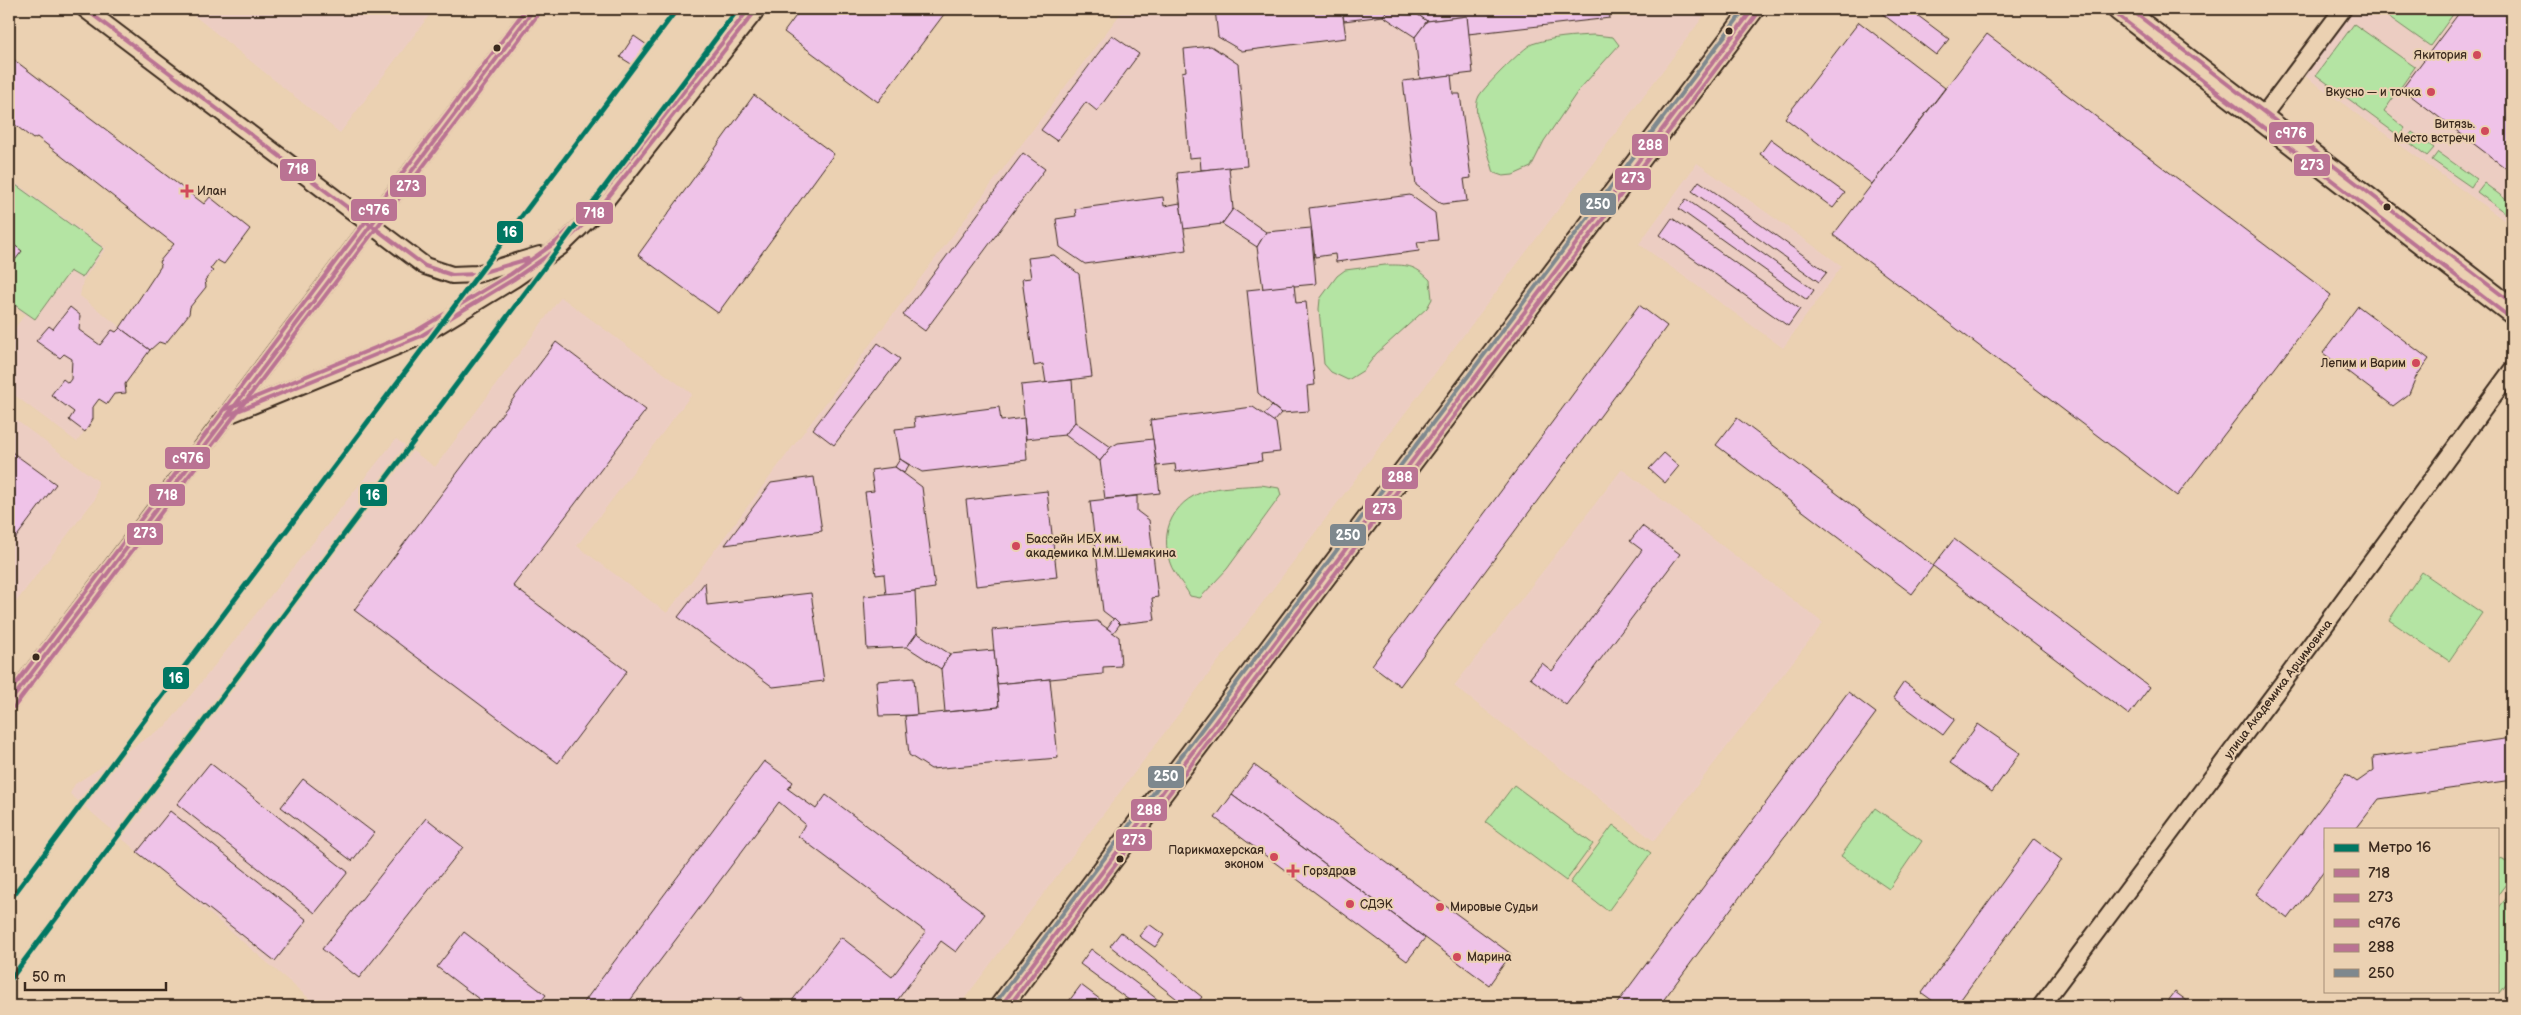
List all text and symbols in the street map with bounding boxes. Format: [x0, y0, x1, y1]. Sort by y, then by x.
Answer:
unlabelled marker [1724, 26, 1734, 36]
unlabelled marker [492, 43, 502, 53]
place label: Якитория [2414, 48, 2467, 63]
marker: Якитория [2471, 49, 2483, 61]
place label: Вкусно — и точка [2326, 85, 2421, 100]
marker: Вкусно — и точка [2425, 86, 2437, 98]
place label: Витязь. Место встречи [2393, 117, 2475, 146]
line badge: с976 [2268, 121, 2315, 145]
text: с976 [2275, 125, 2307, 142]
marker: Витязь. Место встречи [2479, 125, 2491, 137]
line badge: 288 [1631, 133, 1669, 157]
text: 288 [1637, 137, 1663, 154]
line badge: 273 [2293, 153, 2331, 177]
text: 273 [2300, 157, 2324, 174]
line badge: 718 [279, 158, 317, 182]
text: 718 [287, 161, 309, 178]
line badge: 273 [1614, 167, 1652, 191]
text: 273 [1621, 170, 1645, 187]
line badge: 273 [389, 174, 427, 198]
text: 273 [396, 178, 420, 195]
place label: Илан [197, 184, 227, 199]
marker: Илан [181, 185, 193, 197]
line badge: 250 [1579, 192, 1617, 216]
text: 250 [1585, 196, 1611, 213]
line badge: с976 [350, 198, 398, 222]
line badge: 718 [575, 201, 614, 225]
text: с976 [358, 202, 390, 219]
unlabelled marker [2382, 202, 2392, 212]
text: 718 [583, 205, 605, 222]
line badge: 16 [496, 220, 524, 244]
text: 16 [503, 224, 517, 241]
place label: Лепим и Варим [2320, 356, 2406, 371]
marker: Лепим и Варим [2410, 357, 2422, 369]
line badge: с976 [164, 446, 211, 470]
text: с976 [172, 450, 204, 467]
line badge: 288 [1381, 466, 1419, 490]
text: 288 [1387, 469, 1413, 486]
line badge: 718 [148, 483, 186, 507]
line badge: 16 [359, 483, 388, 507]
text: 718 [156, 487, 178, 504]
text: 16 [366, 487, 380, 504]
line badge: 273 [1364, 497, 1403, 521]
text: 273 [1372, 501, 1396, 518]
line badge: 273 [126, 522, 164, 546]
line badge: 250 [1329, 523, 1367, 547]
text: 273 [133, 525, 157, 542]
text: 250 [1335, 527, 1361, 544]
place label: Бассейн ИБХ им. академика М.М.Шемякина [1026, 532, 1176, 561]
marker: Бассейн ИБХ им. академика М.М.Шемякина [1010, 540, 1022, 552]
street label: улица Академика Арцимовича [2221, 617, 2336, 762]
unlabelled marker [31, 652, 41, 662]
line badge: 16 [162, 666, 190, 690]
text: 16 [169, 670, 183, 687]
line badge: 250 [1147, 765, 1185, 789]
text: 250 [1153, 768, 1179, 785]
line badge: 288 [1130, 798, 1168, 822]
text: 288 [1136, 802, 1162, 819]
line badge: 273 [1115, 828, 1153, 852]
legend [2324, 828, 2498, 992]
text: 273 [1122, 832, 1146, 849]
text: Метро 16 [2368, 838, 2431, 857]
place label: Парикмахерская эконом [1168, 843, 1264, 872]
marker: Парикмахерская эконом [1268, 851, 1280, 863]
unlabelled marker [1115, 854, 1125, 864]
place label: Горздрав [1303, 864, 1356, 879]
text: 718 [2368, 864, 2390, 883]
marker: Горздрав [1287, 865, 1299, 877]
text: 273 [2368, 888, 2393, 907]
place label: СДЭК [1360, 897, 1393, 912]
marker: СДЭК [1344, 898, 1356, 910]
place label: Мировые Судьи [1450, 900, 1538, 915]
marker: Мировые Судьи [1434, 901, 1446, 913]
text: с976 [2368, 914, 2401, 933]
text: 288 [2368, 938, 2395, 957]
place label: Марина [1467, 950, 1511, 965]
marker: Марина [1451, 951, 1463, 963]
scale bar [25, 960, 166, 992]
text: 250 [2368, 964, 2394, 983]
text: 50 m [32, 968, 66, 987]

